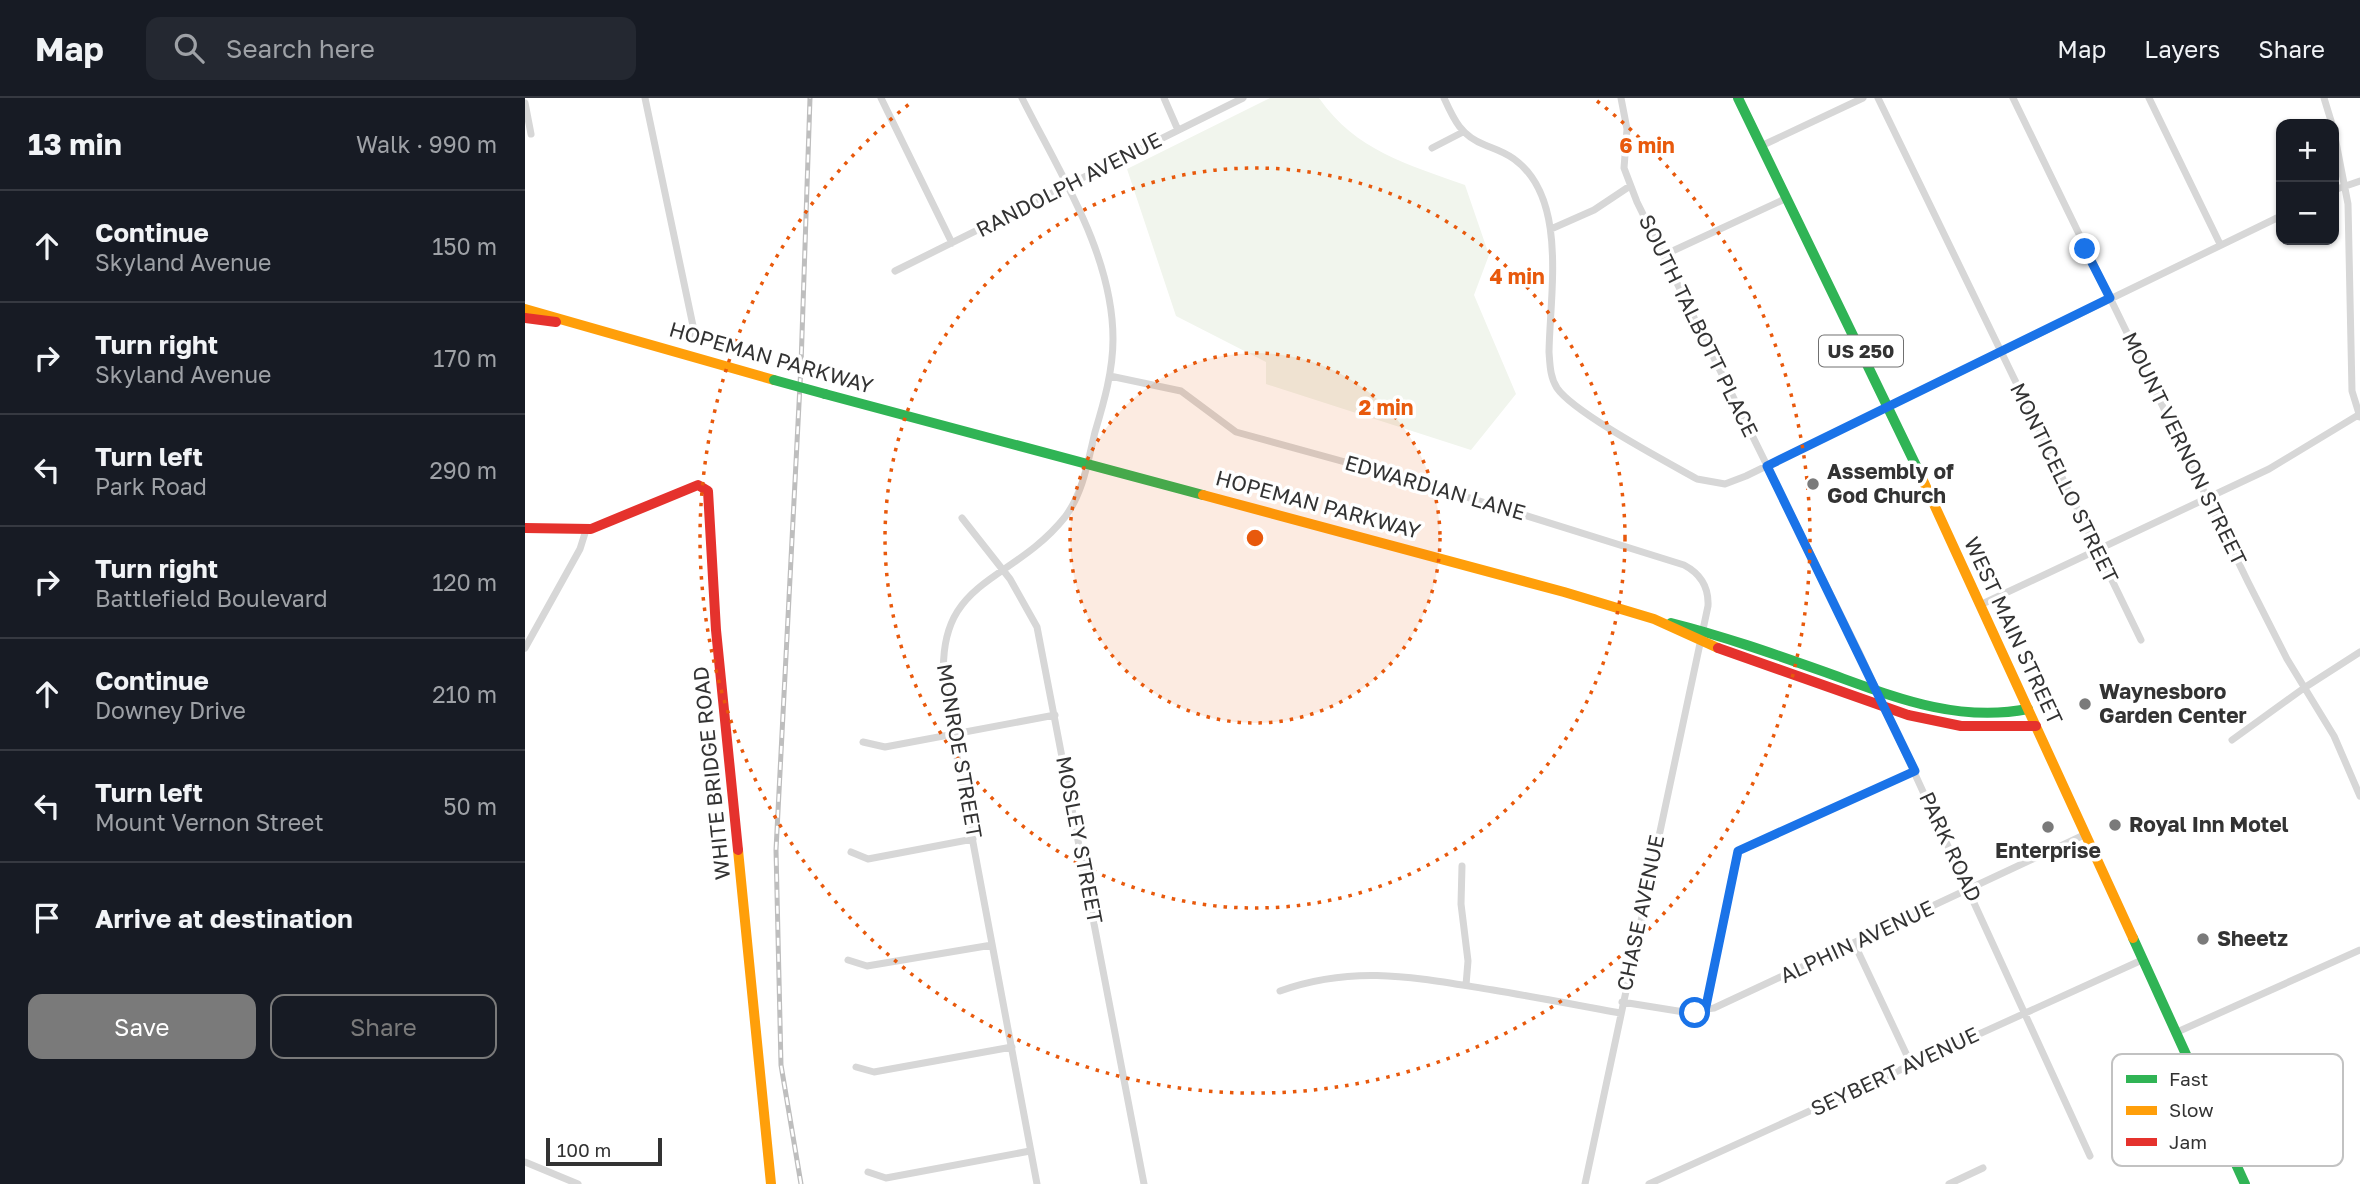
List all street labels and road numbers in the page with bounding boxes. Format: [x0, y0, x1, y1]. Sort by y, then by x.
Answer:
street label: RANDOLPH AVENUE [971, 126, 1166, 242]
street label: SOUTH TALBOTT PLACE [1634, 210, 1764, 441]
street label: HOPEMAN PARKWAY [666, 315, 877, 399]
street label: MOUNT VERNON STREET [2117, 328, 2253, 569]
road number: US 250 [1819, 336, 1903, 366]
street label: MONTICELLO STREET [2005, 378, 2125, 587]
street label: EDWARDIAN LANE [1342, 449, 1529, 525]
street label: HOPEMAN PARKWAY [1213, 464, 1424, 544]
street label: WEST MAIN STREET [1959, 533, 2069, 728]
street label: MONROE STREET [932, 661, 988, 840]
street label: WHITE BRIDGE ROAD [687, 665, 735, 881]
street label: MOSLEY STREET [1051, 754, 1109, 926]
street label: PARK ROAD [1914, 787, 1988, 906]
street label: CHASE AVENUE [1611, 832, 1669, 993]
street label: ALPHIN AVENUE [1776, 894, 1938, 988]
street label: SEYBERT AVENUE [1806, 1021, 1983, 1121]

